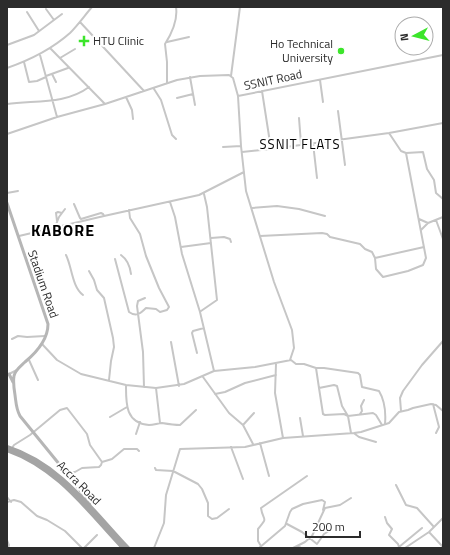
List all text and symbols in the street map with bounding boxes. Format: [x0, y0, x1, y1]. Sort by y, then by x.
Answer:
north arrow [394, 16, 434, 56]
place label: HTU Clinic [93, 31, 144, 50]
text: N [396, 32, 412, 42]
place label: Ho Technical University [270, 34, 333, 67]
marker: HTU Clinic [78, 35, 90, 47]
marker: Ho Technical University [336, 46, 346, 56]
street label: SSNIT Road [242, 64, 304, 95]
district label: SSNIT FLATS [260, 134, 340, 154]
district label: KABORE [31, 218, 95, 242]
street label: Stadium Road [23, 247, 64, 320]
street label: Accra Road [53, 456, 106, 509]
scale bar [306, 513, 360, 539]
text: 200 m [312, 517, 345, 536]

